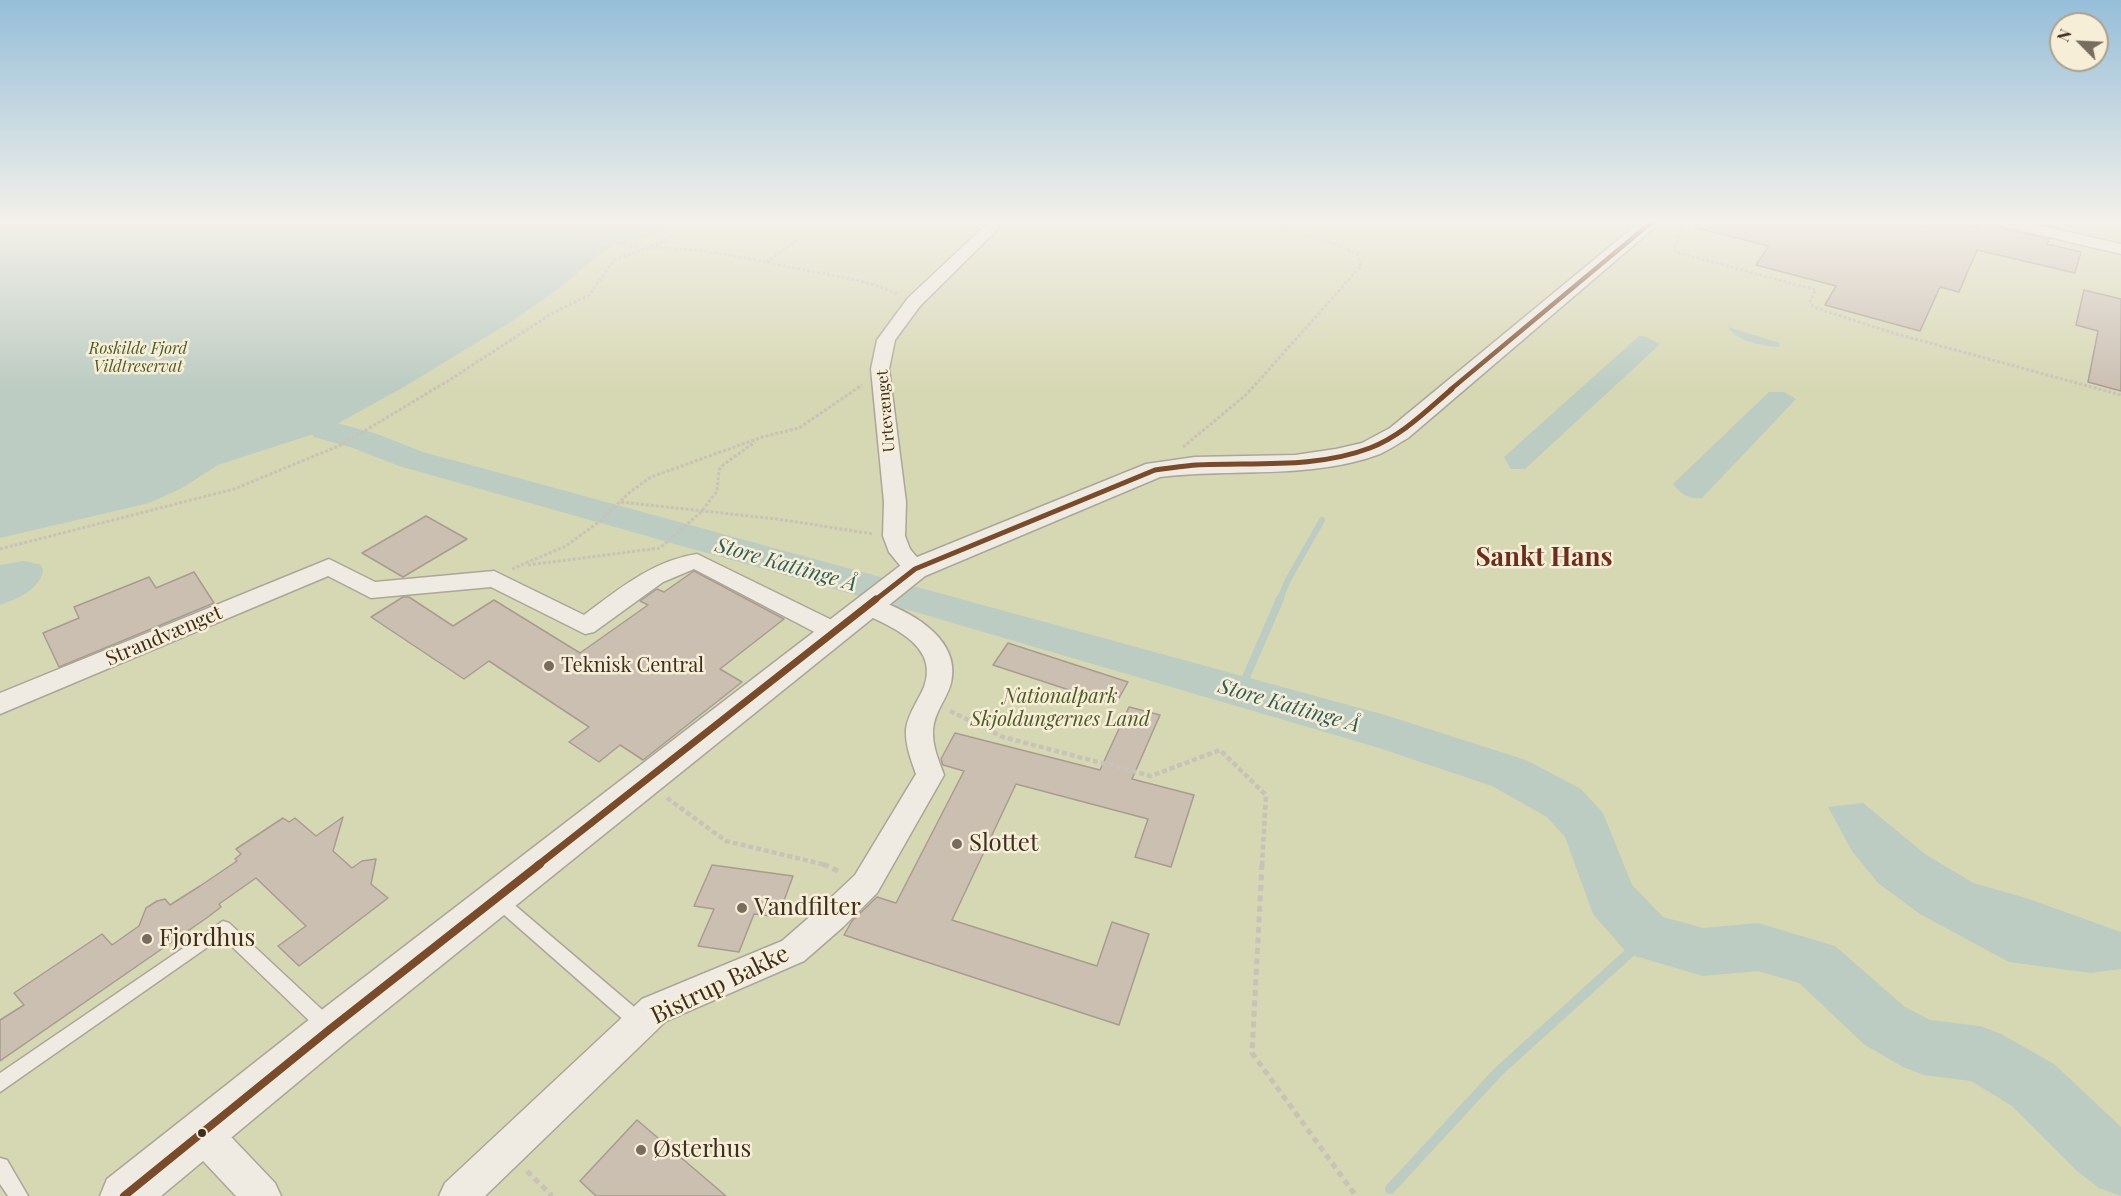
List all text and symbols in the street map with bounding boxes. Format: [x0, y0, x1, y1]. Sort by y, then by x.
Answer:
north arrow [2049, 12, 2109, 72]
text: N [2052, 26, 2076, 45]
park label: Roskilde Fjord Vildtreservat [89, 339, 187, 377]
street label: Urtevænget [873, 369, 899, 453]
water label: Store Kattinge Å [712, 533, 860, 597]
district label: Sankt Hans [1475, 542, 1613, 574]
street label: Strandvænget [102, 601, 226, 671]
place label: Teknisk Central [561, 654, 704, 678]
marker: Teknisk Central [542, 659, 556, 673]
water label: Store Kattinge Å [1215, 674, 1363, 738]
park label: Nationalpark Skjoldungernes Land [970, 685, 1150, 732]
place label: Slottet [969, 830, 1038, 858]
marker: Slottet [950, 837, 964, 851]
place label: Vandfilter [754, 894, 861, 922]
marker: Vandfilter [735, 901, 749, 915]
place label: Fjordhus [159, 925, 255, 953]
marker: Fjordhus [140, 932, 154, 946]
street label: Bistrup Bakke [646, 939, 794, 1031]
unlabelled marker [196, 1127, 208, 1139]
place label: Østerhus [653, 1136, 751, 1164]
marker: Østerhus [634, 1143, 648, 1157]

